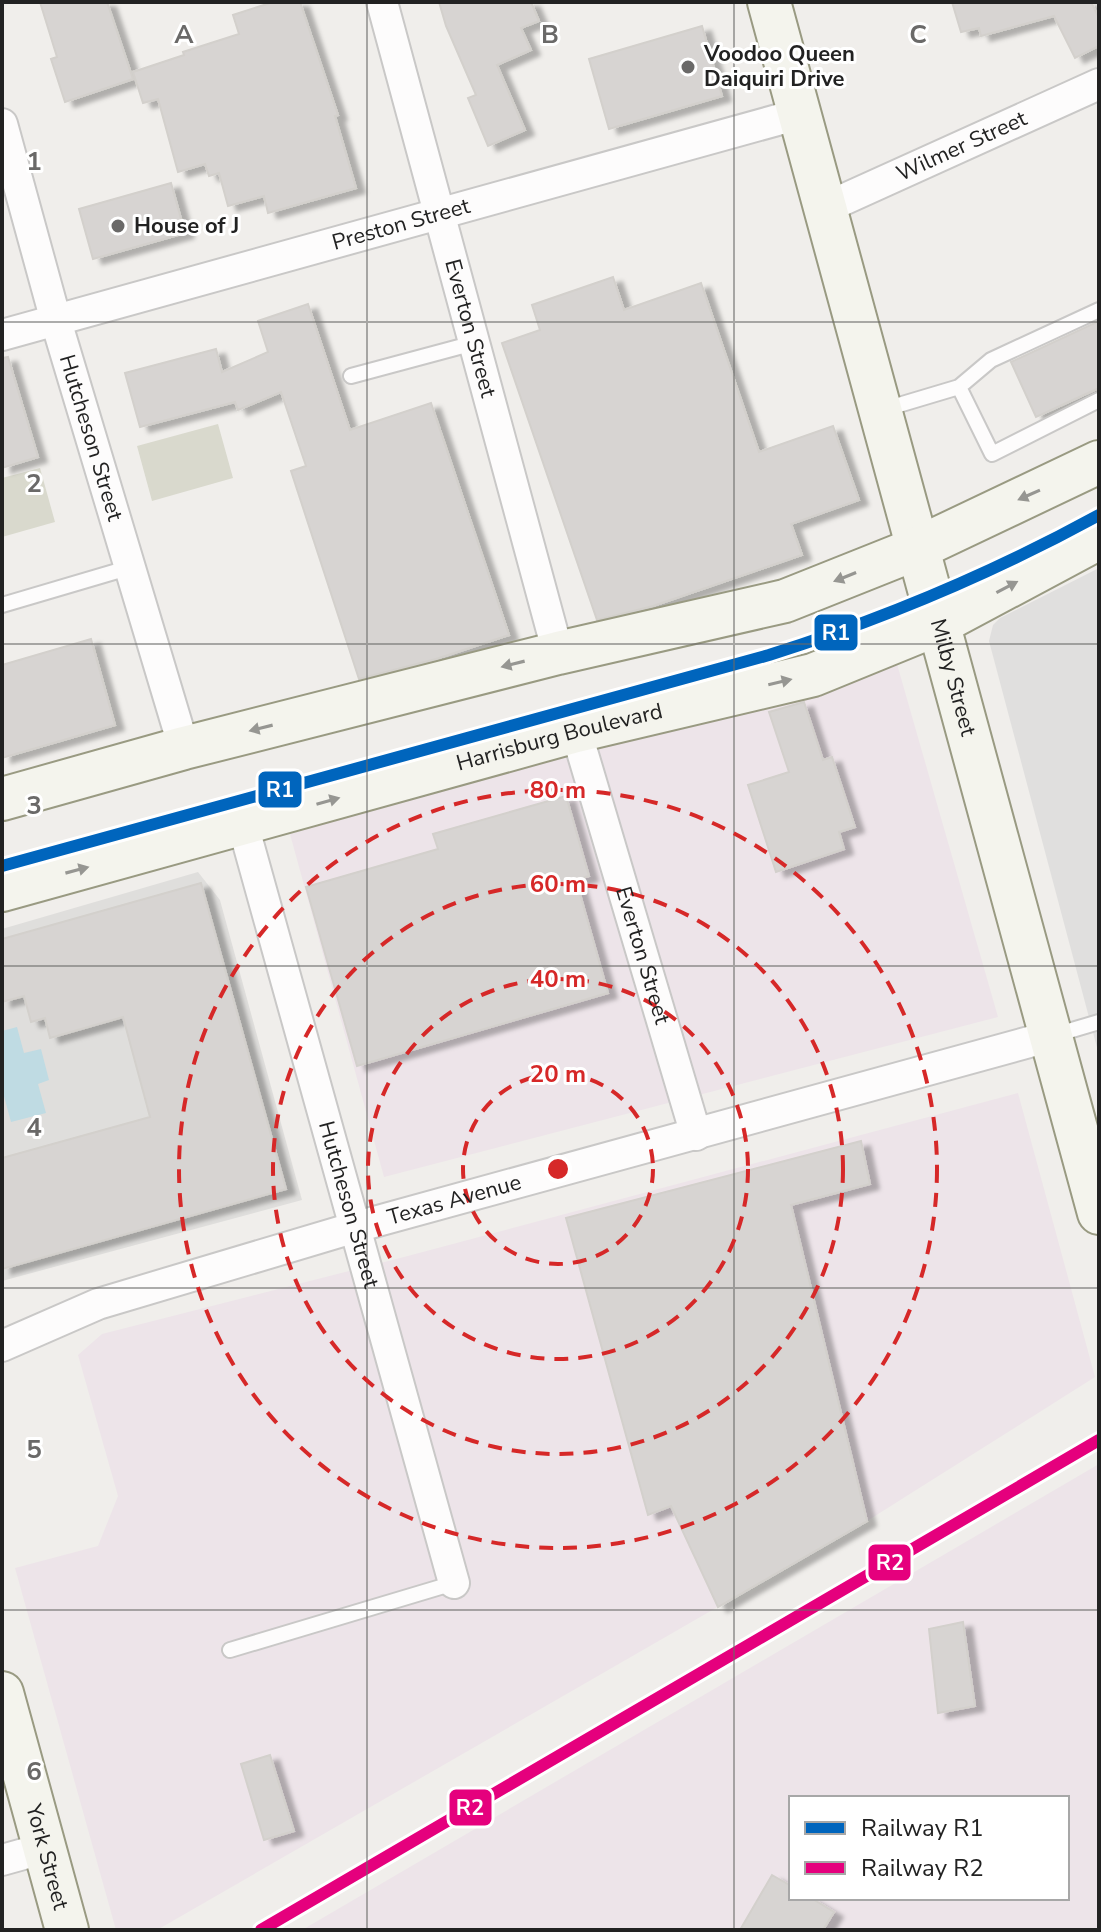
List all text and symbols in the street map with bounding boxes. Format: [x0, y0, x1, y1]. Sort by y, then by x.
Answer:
text: A [174, 17, 194, 52]
text: B [541, 17, 559, 52]
text: C [909, 17, 927, 52]
place label: Voodoo Queen Daiquiri Drive [703, 39, 855, 94]
marker: Voodoo Queen Daiquiri Drive [679, 58, 697, 76]
street label: Wilmer Street [892, 103, 1032, 189]
text: 1 [26, 144, 42, 179]
street label: Preston Street [329, 191, 474, 258]
place label: House of J [134, 211, 239, 241]
marker: House of J [109, 217, 127, 235]
street label: Everton Street [437, 256, 503, 401]
street label: Hutcheson Street [52, 351, 130, 525]
text: 2 [26, 466, 42, 501]
one-way arrow [1017, 489, 1040, 502]
one-way arrow [833, 571, 857, 584]
one-way arrow [996, 581, 1018, 595]
line badge: R1 [813, 613, 859, 652]
street label: Milby Street [923, 615, 983, 740]
text: R1 [822, 618, 850, 648]
one-way arrow [501, 659, 526, 671]
one-way arrow [767, 676, 792, 688]
street label: Harrisburg Boulevard [453, 696, 666, 778]
one-way arrow [249, 723, 274, 735]
line badge: R1 [257, 770, 303, 809]
text: 80 m [530, 774, 586, 806]
text: R1 [266, 775, 294, 805]
text: 3 [26, 788, 42, 823]
one-way arrow [315, 794, 340, 806]
one-way arrow [65, 863, 90, 875]
text: 60 m [530, 868, 586, 900]
street label: Everton Street [608, 883, 677, 1028]
text: 40 m [530, 963, 586, 995]
text: 20 m [530, 1058, 586, 1090]
text: 4 [26, 1110, 42, 1145]
street label: Hutcheson Street [311, 1118, 386, 1292]
centre of rings [544, 1155, 572, 1183]
street label: Texas Avenue [384, 1167, 525, 1233]
text: 5 [26, 1432, 42, 1467]
line badge: R2 [867, 1543, 912, 1582]
text: R2 [876, 1548, 904, 1578]
text: 6 [26, 1754, 42, 1789]
line badge: R2 [448, 1788, 493, 1827]
text: R2 [456, 1793, 484, 1823]
legend [789, 1796, 1069, 1900]
street label: York Street [18, 1800, 76, 1913]
text: Railway R1 [861, 1812, 984, 1844]
text: Railway R2 [861, 1852, 984, 1884]

